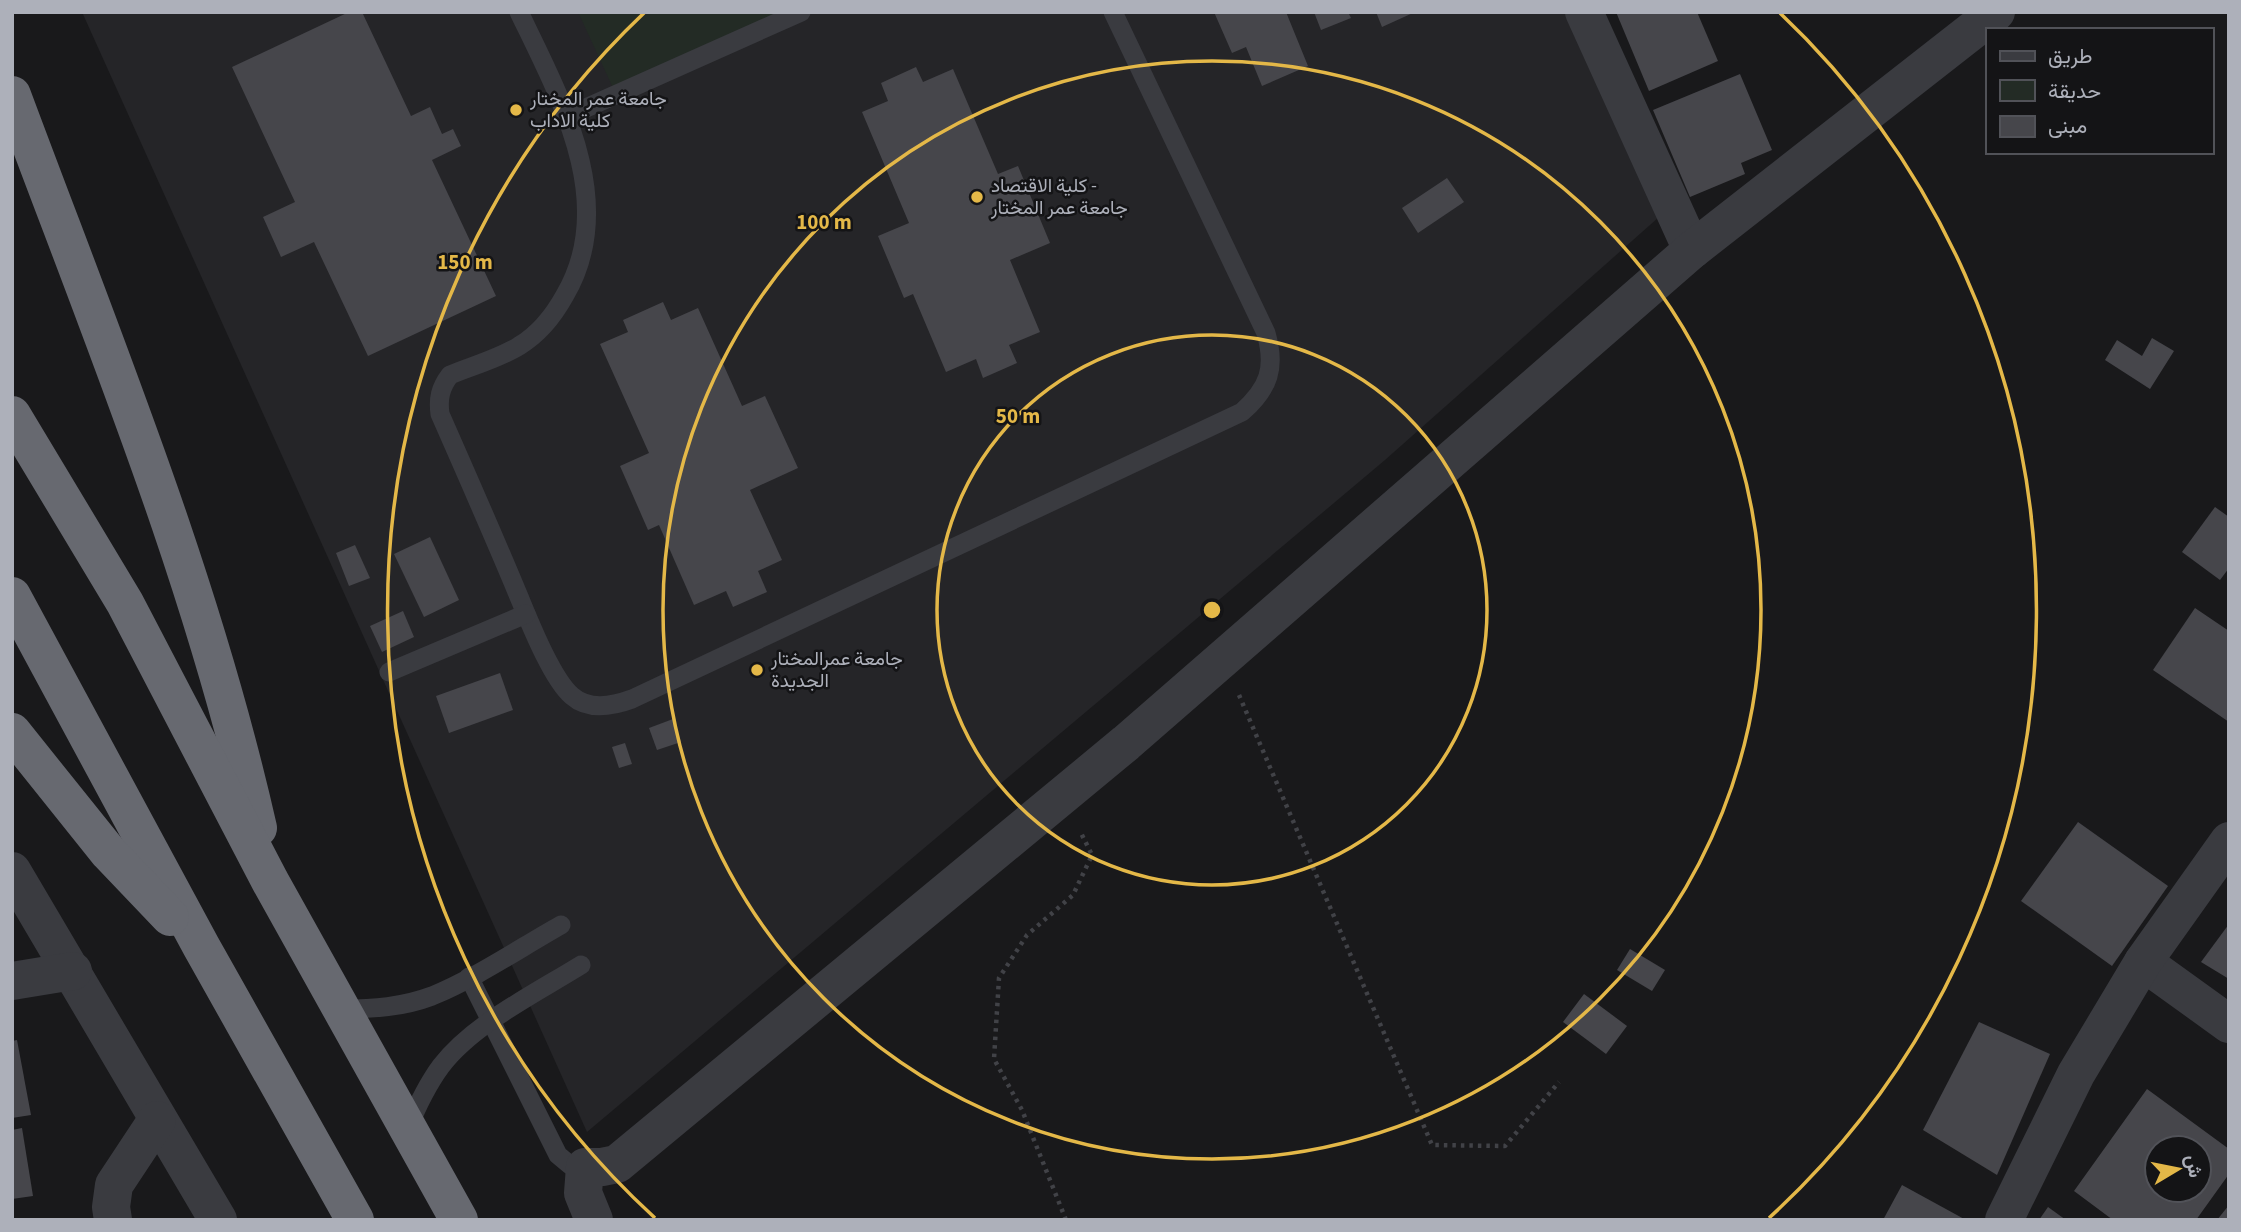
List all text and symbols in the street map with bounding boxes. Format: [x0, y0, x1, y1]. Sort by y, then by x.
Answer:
legend [1986, 28, 2213, 154]
text: طريق [2048, 41, 2093, 71]
text: حديقة [2048, 76, 2101, 106]
place label: جامعة عمر المختار كلية الاداب [529, 86, 667, 135]
marker: جامعة عمر المختار كلية الاداب [508, 102, 524, 118]
text: مبنى [2048, 111, 2087, 141]
place label: كلية الاقتصاد - جامعة عمر المختار [990, 173, 1128, 222]
marker: كلية الاقتصاد - جامعة عمر المختار [969, 189, 985, 205]
text: 100 m [796, 207, 852, 237]
text: 150 m [437, 247, 493, 277]
text: 50 m [996, 401, 1040, 431]
centre of rings [1200, 598, 1224, 622]
place label: جامعة عمرالمختار الجديدة [770, 646, 903, 695]
marker: جامعة عمرالمختار الجديدة [749, 662, 765, 678]
north arrow [2143, 1134, 2213, 1204]
text: ش [2178, 1153, 2209, 1180]

